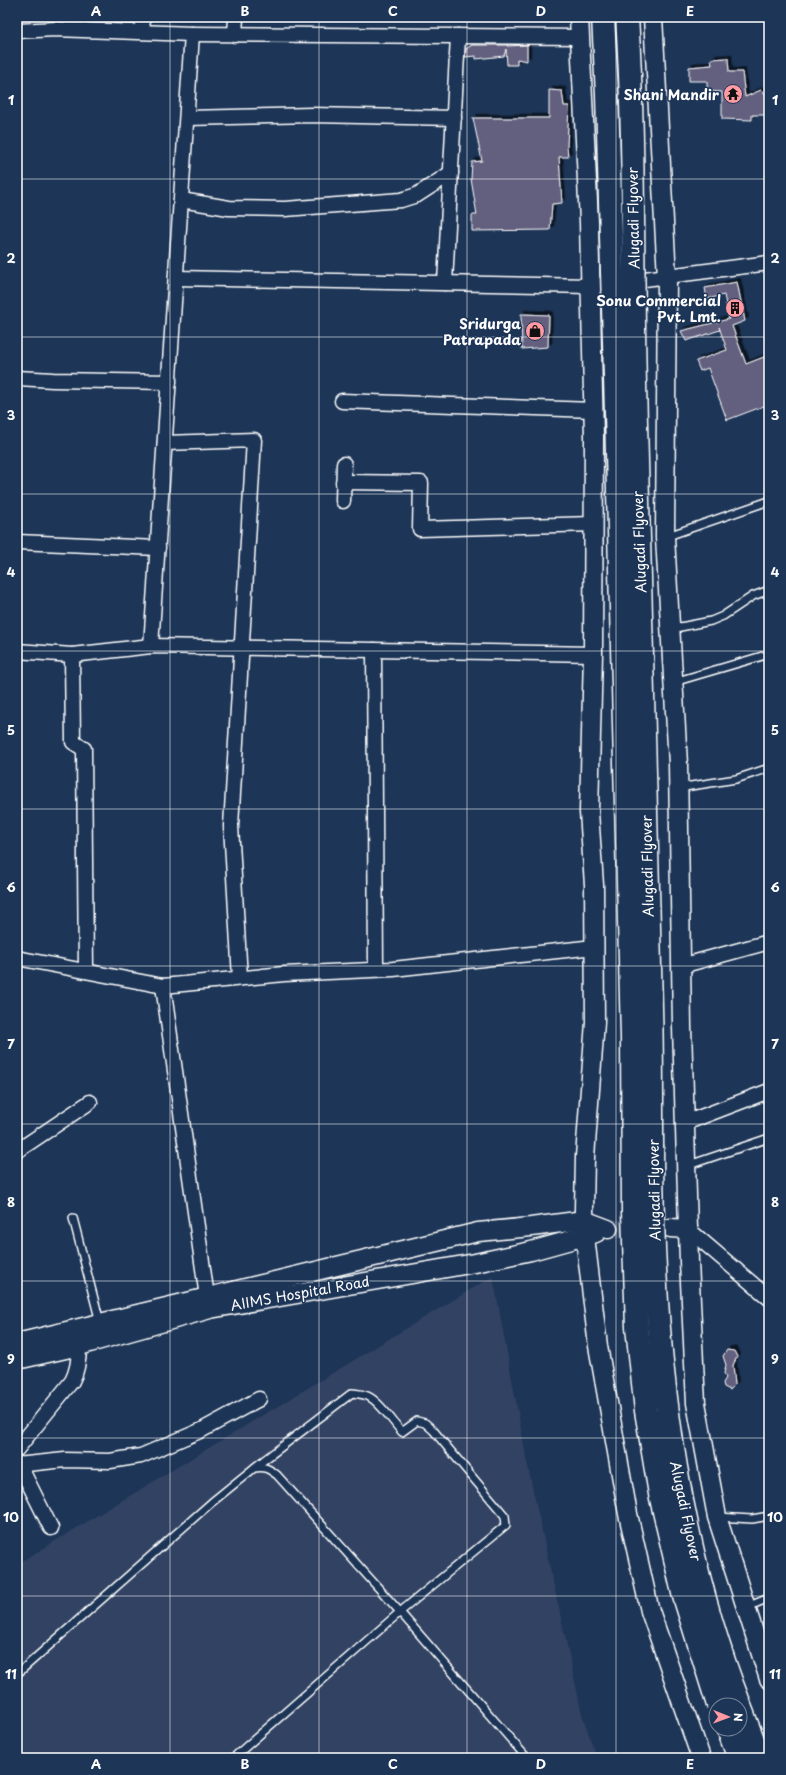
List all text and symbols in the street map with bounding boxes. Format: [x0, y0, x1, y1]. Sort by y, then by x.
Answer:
text: A [91, 1, 101, 20]
text: B [241, 1, 250, 20]
text: C [388, 1, 398, 20]
text: D [536, 1, 546, 20]
text: E [686, 1, 694, 20]
temple icon: Shani Mandir [722, 83, 744, 105]
place label: Shani Mandir [624, 84, 720, 105]
text: 1 [8, 90, 14, 109]
text: 1 [772, 90, 778, 109]
street label: Alugadi Flyover [622, 166, 644, 269]
text: 2 [6, 248, 16, 267]
text: 2 [770, 248, 780, 267]
place label: Sonu Commercial Pvt. Lmt. [596, 290, 721, 327]
building icon: Sonu Commercial Pvt. Lmt. [724, 297, 746, 319]
place label: Sridurga Patrapada [443, 313, 521, 350]
shop icon: Sridurga Patrapada [524, 320, 546, 342]
text: 3 [7, 405, 16, 424]
text: 3 [771, 405, 780, 424]
street label: Alugadi Flyover [627, 490, 651, 593]
text: 4 [7, 562, 16, 581]
text: 4 [771, 562, 780, 581]
text: 5 [7, 720, 15, 739]
text: 5 [771, 720, 779, 739]
street label: Alugadi Flyover [636, 814, 658, 917]
text: 6 [6, 877, 16, 896]
text: 6 [770, 877, 780, 896]
text: 7 [7, 1034, 15, 1053]
text: 7 [771, 1034, 779, 1053]
street label: Alugadi Flyover [643, 1138, 665, 1241]
text: 8 [7, 1192, 15, 1211]
text: 8 [771, 1192, 779, 1211]
street label: AIIMS Hospital Road [229, 1270, 371, 1316]
text: 9 [7, 1349, 15, 1368]
text: 9 [771, 1349, 779, 1368]
street label: Alugadi Flyover [665, 1459, 707, 1564]
text: 10 [3, 1507, 19, 1526]
text: 10 [767, 1507, 783, 1526]
text: 11 [5, 1664, 17, 1683]
text: 11 [769, 1664, 781, 1683]
north arrow [708, 1697, 748, 1737]
text: N [730, 1713, 747, 1722]
text: A [91, 1754, 101, 1773]
text: B [241, 1754, 250, 1773]
text: C [388, 1754, 398, 1773]
text: D [536, 1754, 546, 1773]
text: E [686, 1754, 694, 1773]

